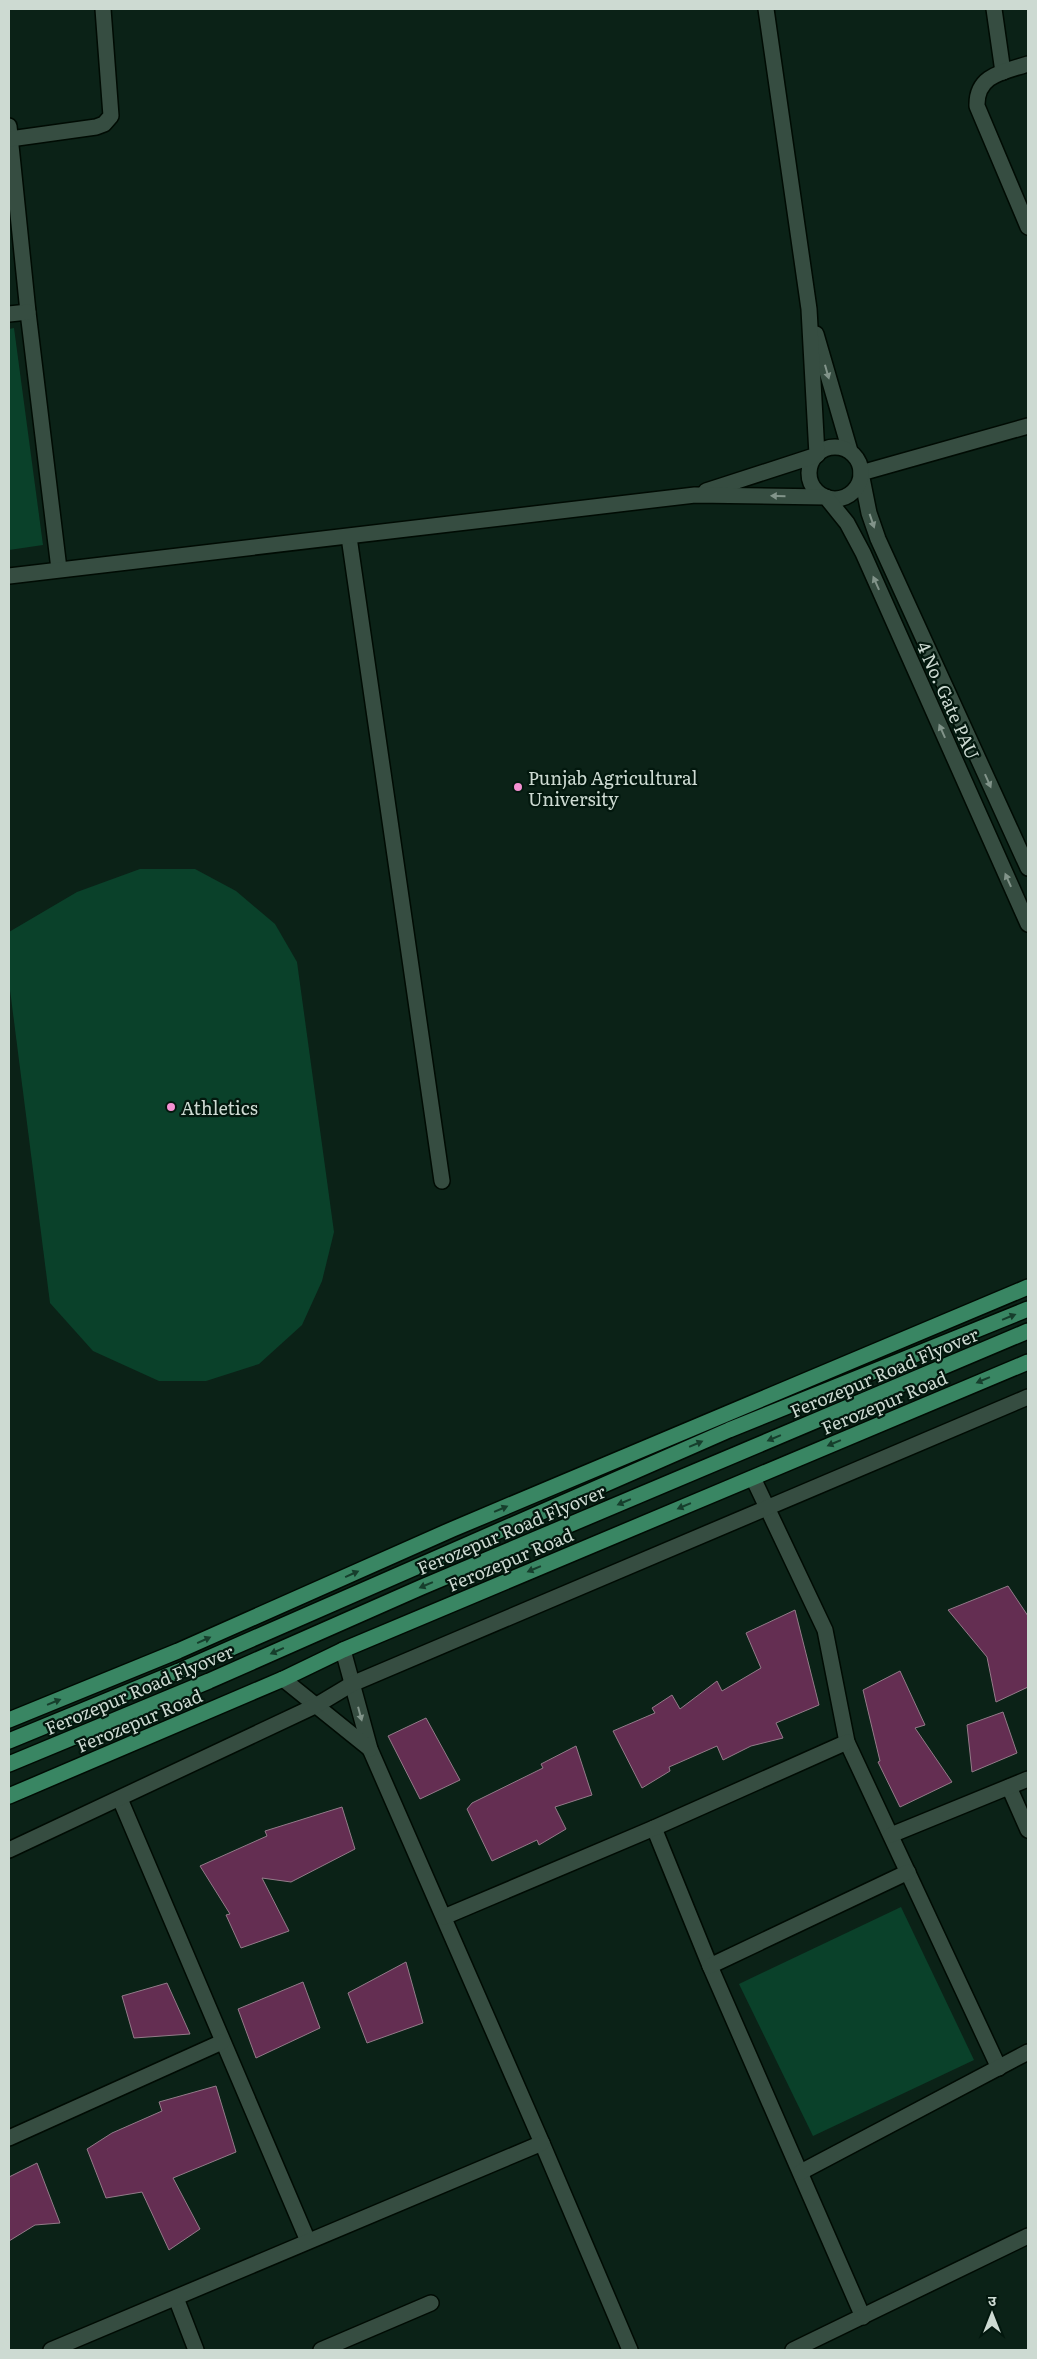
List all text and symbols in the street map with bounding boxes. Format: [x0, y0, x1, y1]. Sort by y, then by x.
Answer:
one-way arrow [824, 365, 832, 380]
one-way arrow [769, 492, 785, 500]
one-way arrow [869, 513, 876, 528]
one-way arrow [872, 576, 880, 590]
street label: 4 No. Gate PAU [911, 637, 987, 763]
one-way arrow [938, 724, 946, 738]
place label: Punjab Agricultural University [528, 764, 698, 812]
one-way arrow [985, 774, 993, 788]
marker: Punjab Agricultural University [512, 781, 524, 793]
one-way arrow [1004, 873, 1012, 887]
place label: Athletics [181, 1094, 258, 1121]
marker: Athletics [165, 1101, 177, 1113]
one-way arrow [1002, 1313, 1017, 1321]
street label: Ferozepur Road Flyover [787, 1323, 981, 1421]
street label: Ferozepur Road [818, 1366, 950, 1438]
one-way arrow [976, 1377, 990, 1385]
one-way arrow [767, 1435, 781, 1443]
one-way arrow [689, 1440, 703, 1448]
one-way arrow [826, 1440, 841, 1448]
street label: Ferozepur Road Flyover [414, 1480, 608, 1578]
one-way arrow [617, 1498, 631, 1506]
one-way arrow [677, 1503, 691, 1511]
one-way arrow [494, 1504, 508, 1512]
street label: Ferozepur Road [444, 1523, 576, 1595]
one-way arrow [527, 1566, 541, 1574]
one-way arrow [345, 1569, 359, 1577]
one-way arrow [419, 1582, 433, 1590]
one-way arrow [197, 1635, 211, 1643]
street label: Ferozepur Road Flyover [42, 1640, 236, 1738]
one-way arrow [270, 1647, 284, 1655]
street label: Ferozepur Road [73, 1684, 205, 1756]
one-way arrow [47, 1698, 62, 1706]
one-way arrow [356, 1706, 364, 1721]
north arrow [967, 2289, 1017, 2339]
text: उ [988, 2290, 997, 2310]

